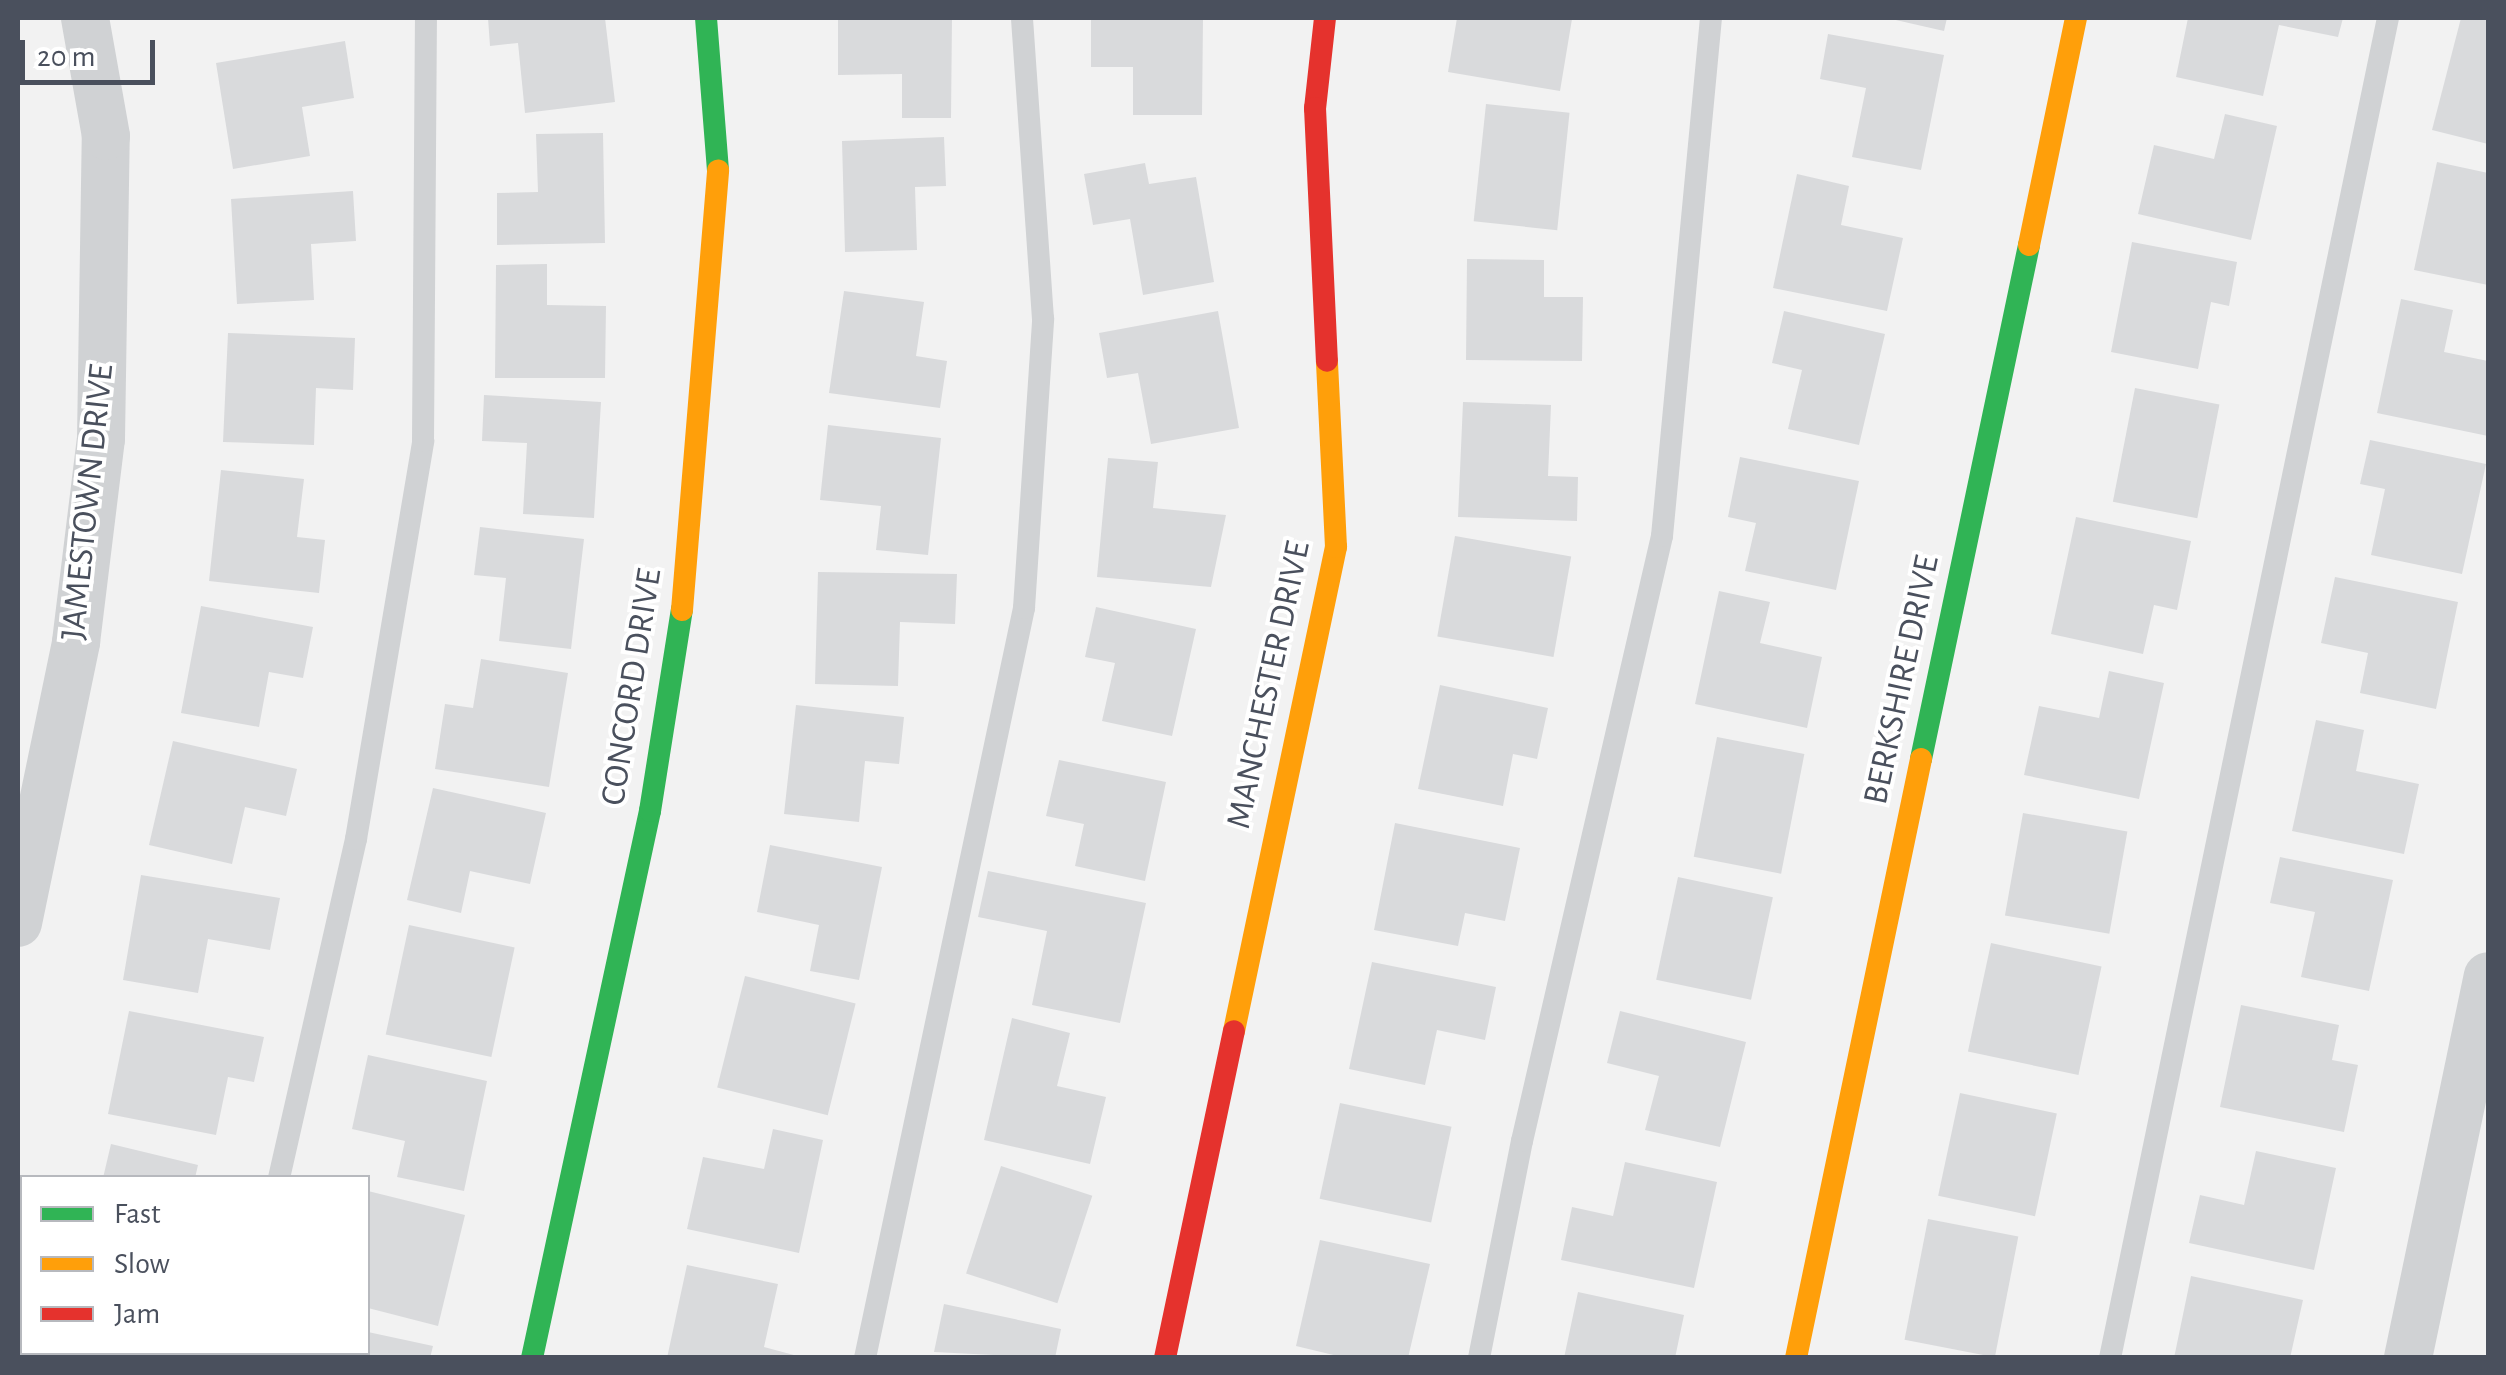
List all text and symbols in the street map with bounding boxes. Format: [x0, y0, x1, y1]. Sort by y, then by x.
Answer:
scale bar [25, 20, 160, 82]
text: 20 m [37, 42, 95, 72]
street label: JAMESTOWN DRIVE [53, 362, 123, 642]
street label: MANCHESTER DRIVE [1218, 537, 1320, 833]
street label: BERKSHIRE DRIVE [1855, 552, 1949, 808]
street label: CONCORD DRIVE [593, 566, 671, 808]
legend [20, 1175, 370, 1355]
text: Fast [114, 1199, 161, 1229]
text: Slow [114, 1249, 170, 1279]
text: Jam [114, 1299, 160, 1329]

